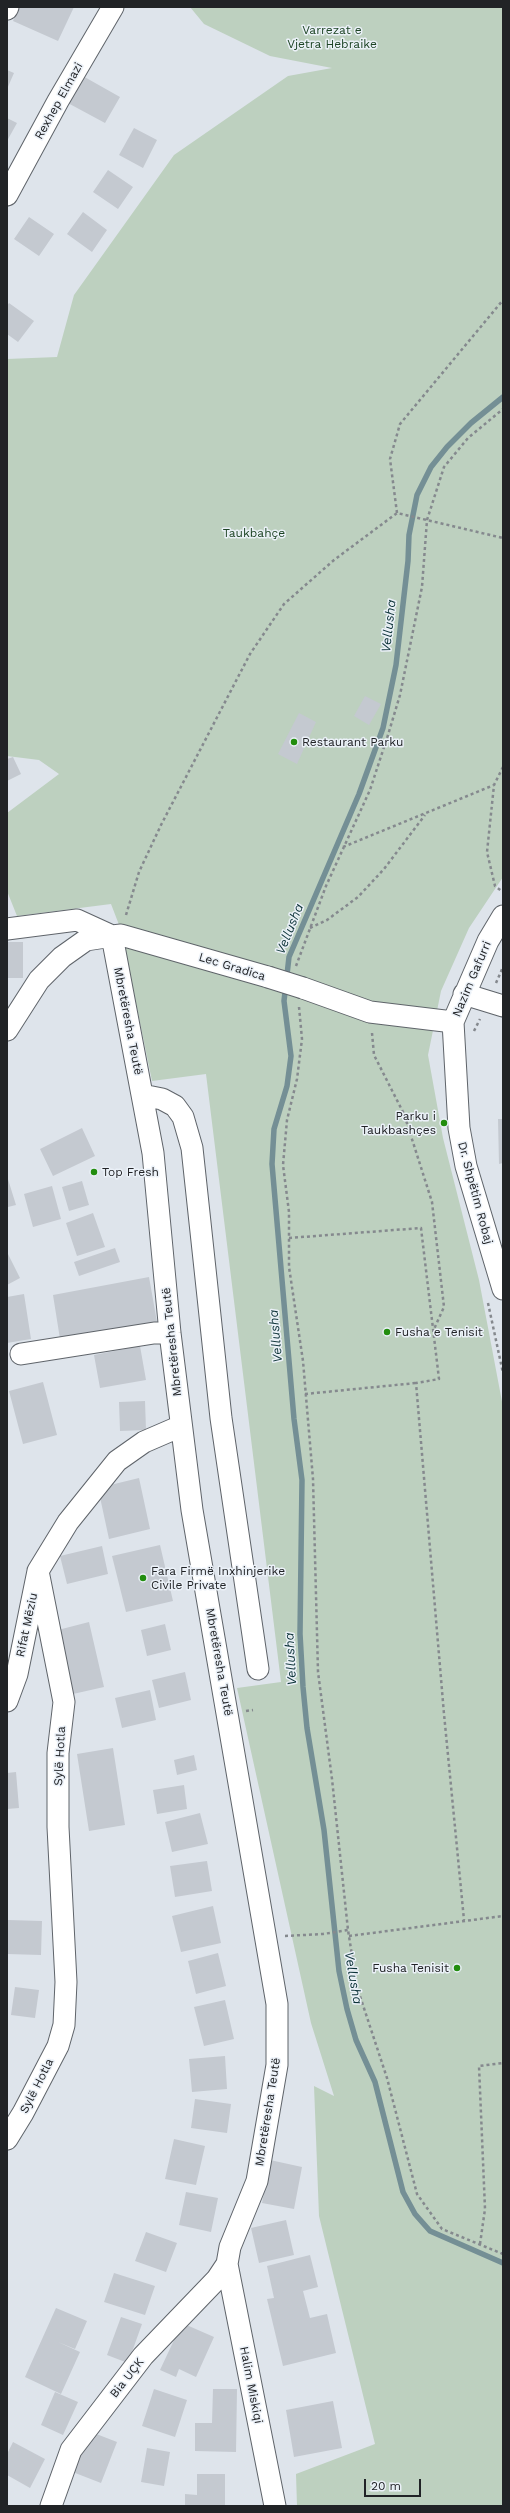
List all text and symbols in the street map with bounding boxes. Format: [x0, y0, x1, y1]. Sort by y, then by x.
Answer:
park label: Varrezat e Vjetra Hebraike [287, 23, 377, 51]
street label: Rexhep Elmazi [32, 60, 86, 142]
park label: Taukbahçe [223, 526, 285, 540]
water label: Vellusha [378, 599, 400, 653]
place label: Restaurant Parku [302, 735, 403, 749]
marker: Restaurant Parku [289, 737, 299, 747]
water label: Vellusha [273, 901, 307, 957]
street label: Nazim Gafurri [450, 939, 494, 1019]
street label: Lec Gradica [197, 950, 267, 984]
street label: Mbretëresha Teutë [110, 966, 146, 1076]
place label: Parku i Taukbashçes [361, 1109, 436, 1137]
marker: Parku i Taukbashçes [439, 1118, 449, 1128]
street label: Dr. Shpëtim Robaj [454, 1140, 496, 1246]
place label: Top Fresh [102, 1165, 159, 1179]
marker: Top Fresh [89, 1167, 99, 1177]
street label: Mbretëresha Teutë [159, 1287, 185, 1397]
water label: Vellusha [266, 1309, 286, 1363]
place label: Fusha e Tenisit [395, 1325, 483, 1339]
marker: Fusha e Tenisit [382, 1327, 392, 1337]
place label: Fara Firmë Inxhinjerike Civile Private [151, 1564, 285, 1592]
marker: Fara Firmë Inxhinjerike Civile Private [138, 1573, 148, 1583]
street label: Rifat Mëziu [13, 1592, 41, 1658]
street label: Mbretëresha Teutë [202, 1607, 236, 1717]
water label: Vellusha [282, 1632, 300, 1686]
street label: Sylë Hotla [51, 1726, 69, 1786]
water label: Vellusha [341, 1950, 365, 2006]
place label: Fusha Tenisit [372, 1961, 449, 1975]
marker: Fusha Tenisit [452, 1963, 462, 1973]
street label: Sylë Hotla [17, 2056, 57, 2116]
street label: Mbretëresha Teutë [252, 2057, 284, 2167]
street label: Halim Miskiqi [236, 2345, 266, 2425]
street label: Bia UÇK [107, 2355, 147, 2401]
scale bar [366, 2471, 423, 2497]
text: 20 m [371, 2479, 401, 2493]

